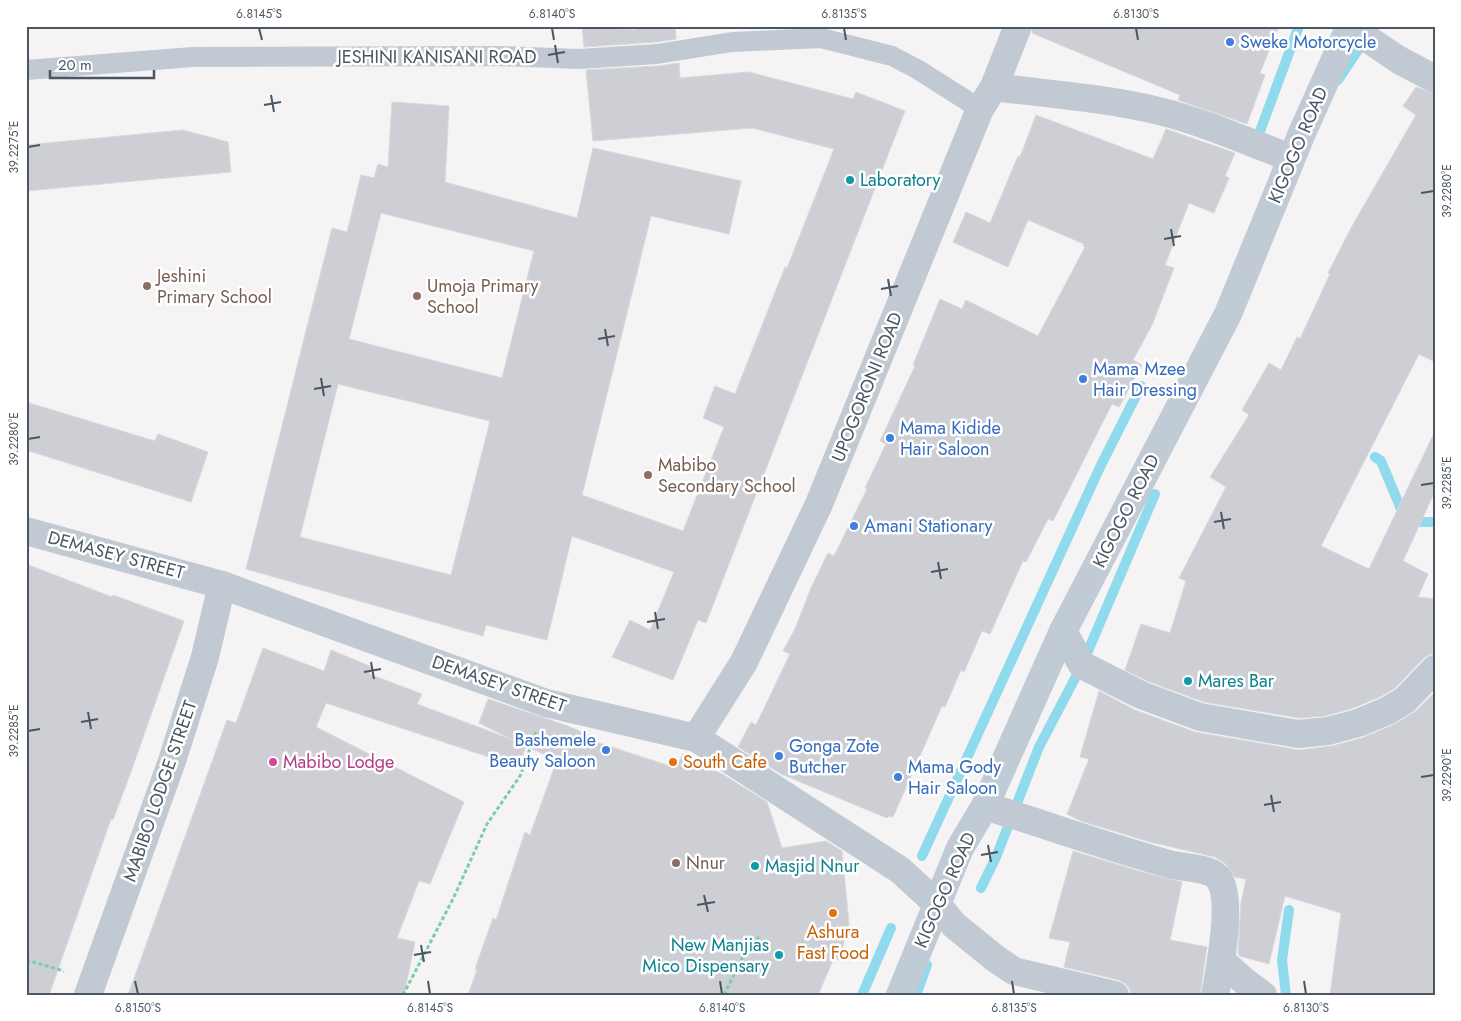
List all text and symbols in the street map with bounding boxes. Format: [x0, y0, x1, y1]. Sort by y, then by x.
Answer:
text: 6.8145°S [236, 5, 282, 23]
text: 6.8140°S [529, 5, 576, 23]
text: 6.8135°S [821, 5, 867, 23]
text: 6.8130°S [1113, 5, 1159, 23]
place label: Sweke Motorcycle [1240, 29, 1376, 55]
marker: Sweke Motorcycle [1224, 36, 1236, 48]
street label: JESHINI KANISANI ROAD [336, 44, 536, 70]
scale bar [50, 48, 154, 80]
text: 20 m [58, 54, 92, 76]
street label: KIGOGO ROAD [1262, 83, 1334, 207]
text: 39.2275°E [5, 121, 23, 173]
text: 39.2280°E [1438, 164, 1456, 218]
place label: Laboratory [860, 167, 941, 193]
marker: Laboratory [844, 174, 856, 186]
place label: Jeshini Primary School [155, 263, 272, 310]
place label: Umoja Primary School [427, 273, 538, 320]
marker: Jeshini Primary School [141, 280, 153, 292]
marker: Umoja Primary School [411, 290, 423, 302]
street label: UPOGORONI ROAD [825, 308, 909, 466]
place label: Mama Mzee Hair Dressing [1093, 356, 1197, 403]
marker: Mama Mzee Hair Dressing [1077, 373, 1089, 385]
text: 39.2280°E [5, 412, 23, 466]
place label: Mama Kidide Hair Saloon [900, 415, 1001, 462]
marker: Mama Kidide Hair Saloon [884, 432, 896, 444]
street label: KIGOGO ROAD [1086, 450, 1166, 572]
place label: Mabibo Secondary School [658, 452, 796, 499]
text: 39.2285°E [1438, 456, 1456, 510]
marker: Mabibo Secondary School [642, 469, 654, 481]
place label: Amani Stationary [864, 513, 993, 539]
marker: Amani Stationary [848, 520, 860, 532]
street label: DEMASEY STREET [45, 524, 188, 586]
street label: DEMASEY STREET [428, 649, 570, 719]
place label: Mares Bar [1198, 668, 1275, 694]
marker: Mares Bar [1182, 675, 1194, 687]
street label: MABIBO LODGE STREET [117, 696, 203, 885]
text: 39.2285°E [5, 704, 23, 758]
place label: Bashemele Beauty Saloon [489, 727, 596, 774]
place label: Gonga Zote Butcher [789, 733, 879, 780]
marker: Bashemele Beauty Saloon [600, 744, 612, 756]
text: 39.2290°E [1438, 748, 1456, 802]
place label: Mabibo Lodge [283, 749, 394, 775]
place label: South Cafe [683, 749, 767, 775]
marker: Gonga Zote Butcher [773, 750, 785, 762]
place label: Mama Gody Hair Saloon [908, 754, 1001, 801]
marker: Mabibo Lodge [267, 756, 279, 768]
marker: South Cafe [667, 756, 679, 768]
marker: Mama Gody Hair Saloon [892, 771, 904, 783]
street label: KIGOGO ROAD [908, 828, 982, 952]
place label: Nnur [686, 850, 726, 876]
place label: Masjid Nnur [765, 853, 860, 879]
marker: Nnur [670, 857, 682, 869]
marker: Masjid Nnur [749, 860, 761, 872]
marker: Ashura Fast Food [827, 907, 839, 919]
place label: Ashura Fast Food [797, 919, 869, 966]
place label: New Manjias Mico Dispensary [642, 932, 769, 979]
marker: New Manjias Mico Dispensary [773, 949, 785, 961]
text: 6.8150°S [115, 999, 162, 1017]
text: 6.8145°S [407, 999, 453, 1017]
text: 6.8140°S [699, 999, 746, 1017]
text: 6.8135°S [991, 999, 1037, 1017]
text: 6.8130°S [1283, 999, 1329, 1017]

